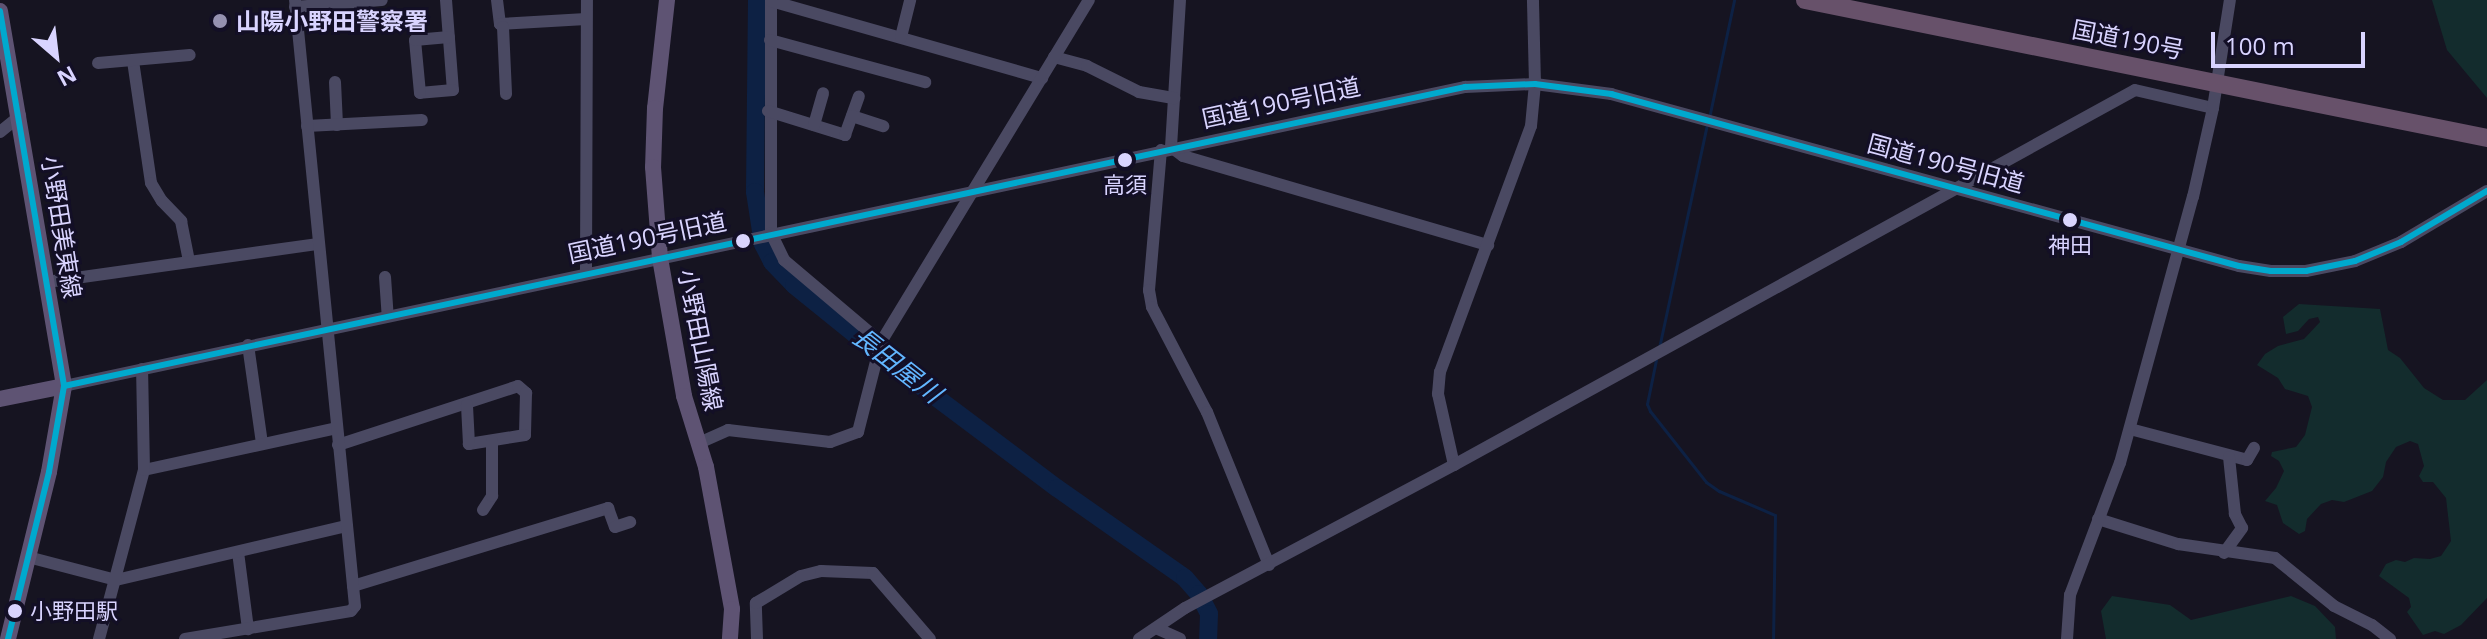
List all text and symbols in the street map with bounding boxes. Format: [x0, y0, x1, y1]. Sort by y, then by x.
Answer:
place label: 山陽小野田警察署 [236, 7, 428, 35]
marker: 山陽小野田警察署 [211, 12, 229, 30]
street label: 国道190号 [2070, 14, 2186, 64]
north arrow [16, 16, 96, 96]
scale bar [2215, 16, 2369, 66]
text: 100 m [2225, 29, 2295, 62]
text: N [52, 60, 82, 95]
street label: 国道190号旧道 [1199, 71, 1363, 133]
street label: 国道190号旧道 [1864, 128, 2028, 198]
marker: 高須 [1117, 152, 1133, 168]
street label: 小野田美東線 [37, 154, 87, 300]
place label: 高須 [1103, 172, 1147, 198]
street label: 国道190号旧道 [565, 206, 729, 268]
marker: 神田 [2062, 212, 2078, 228]
place label: 神田 [2048, 232, 2092, 258]
unlabelled marker [735, 233, 751, 249]
street label: 小野田山陽線 [673, 267, 729, 413]
water label: 長田屋川 [846, 321, 948, 409]
place label: 小野田駅 [30, 598, 118, 624]
marker: 小野田駅 [7, 603, 23, 619]

